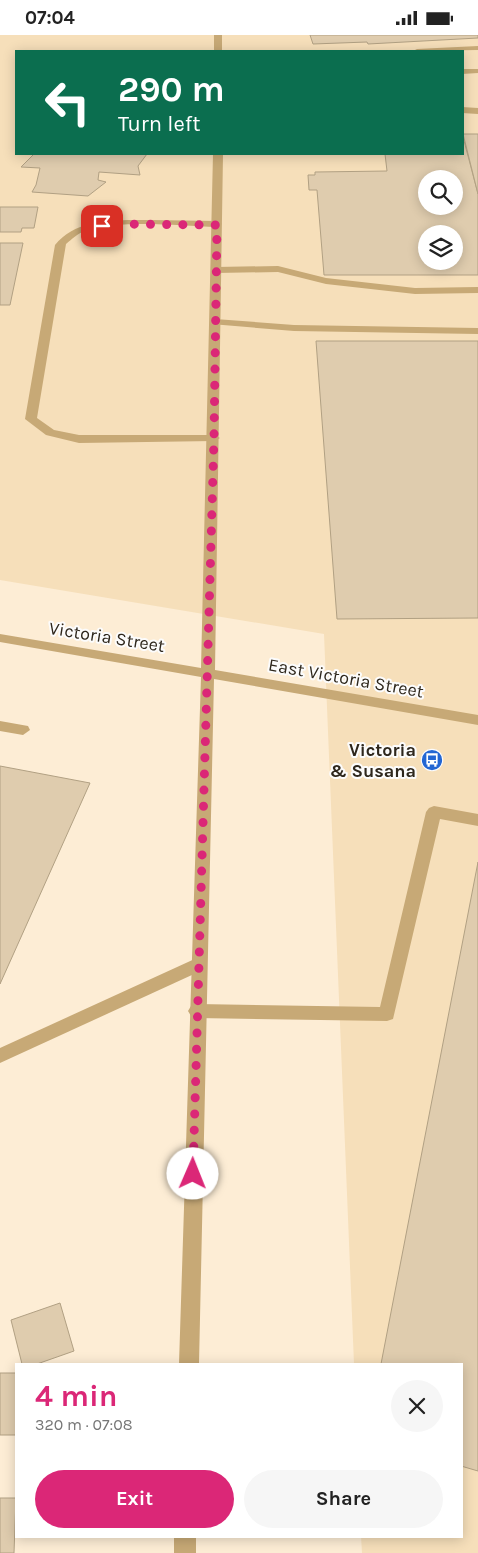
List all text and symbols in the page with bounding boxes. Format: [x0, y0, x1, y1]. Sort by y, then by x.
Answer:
text: 07:04 [25, 7, 75, 29]
text: 290 m [118, 69, 225, 110]
icon: left [35, 70, 100, 135]
text: Turn left [118, 111, 201, 137]
map controls [418, 170, 463, 270]
button: search [418, 170, 463, 215]
pin [81, 205, 123, 247]
icon: arrive [88, 212, 116, 240]
button: layers [418, 225, 463, 270]
street label: Victoria Street [48, 617, 167, 657]
street label: East Victoria Street [267, 654, 426, 703]
place label: Victoria & Susana [330, 739, 416, 782]
bus stop icon: Victoria & Susana [420, 748, 444, 772]
position arrow [166, 1147, 218, 1199]
text: 4 min [35, 1378, 117, 1414]
button: close [391, 1380, 443, 1432]
text: 320 m · 07:08 [35, 1415, 132, 1434]
button: Exit [35, 1470, 234, 1528]
button: Share [244, 1470, 443, 1528]

